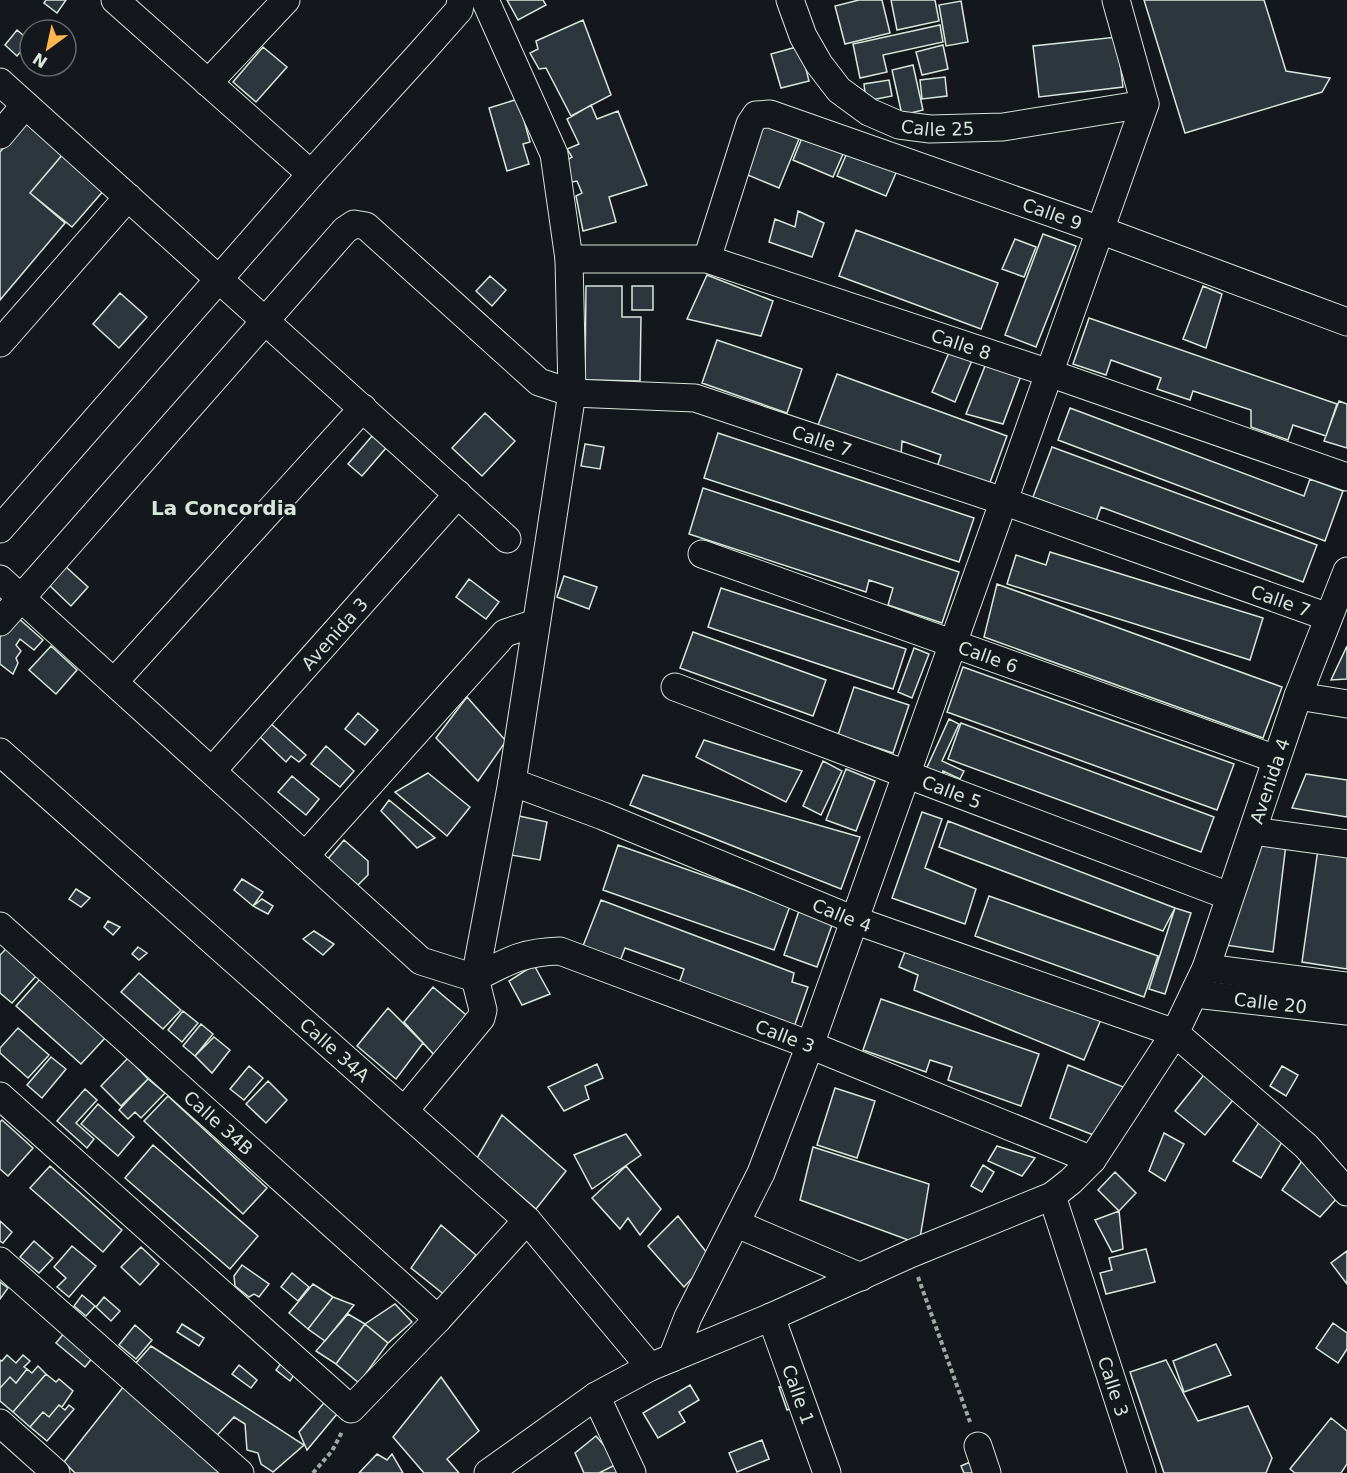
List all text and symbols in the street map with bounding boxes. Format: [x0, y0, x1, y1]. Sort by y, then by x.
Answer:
north arrow [18, 18, 78, 78]
text: N [29, 49, 51, 72]
street label: Calle 25 [900, 115, 974, 140]
street label: Calle 9 [1020, 193, 1085, 233]
street label: Calle 8 [929, 324, 994, 363]
street label: Calle 7 [789, 421, 855, 460]
district label: La Concordia [151, 496, 297, 520]
street label: Calle 7 [1248, 580, 1314, 621]
street label: Avenida 3 [297, 593, 372, 674]
street label: Calle 6 [956, 636, 1021, 677]
street label: Avenida 4 [1245, 735, 1294, 826]
street label: Calle 5 [919, 771, 985, 812]
street label: Calle 4 [810, 894, 875, 936]
street label: Calle 20 [1233, 988, 1308, 1017]
street label: Calle 34A [296, 1013, 374, 1086]
street label: Calle 3 [753, 1015, 818, 1056]
street label: Calle 34B [180, 1086, 258, 1159]
street label: Calle 3 [1094, 1354, 1133, 1419]
street label: Calle 1 [778, 1361, 819, 1427]

